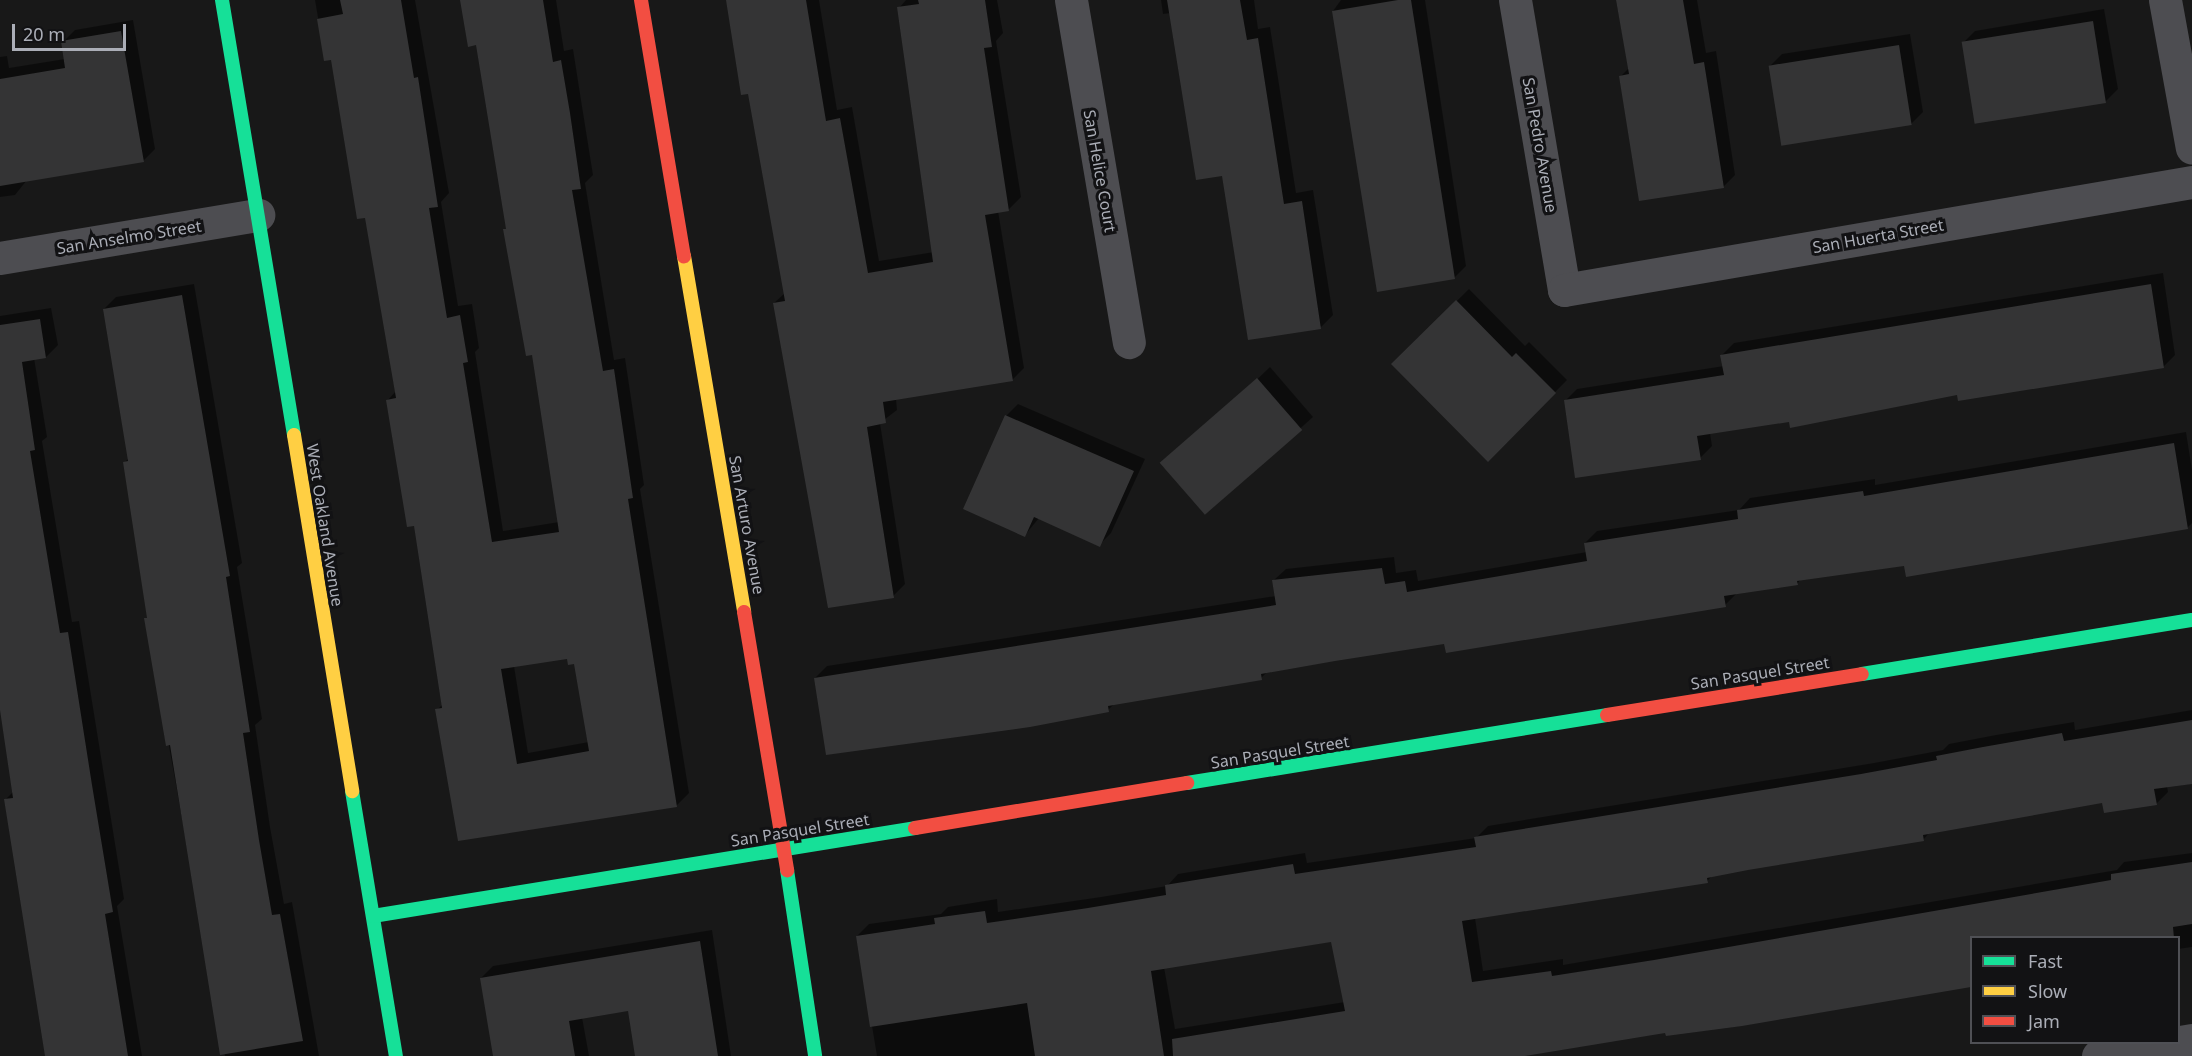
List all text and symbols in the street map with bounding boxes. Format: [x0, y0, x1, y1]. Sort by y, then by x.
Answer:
scale bar [15, 12, 129, 50]
text: 20 m [23, 22, 65, 46]
street label: San Pedro Avenue [1519, 76, 1561, 214]
street label: San Helice Court [1080, 108, 1120, 234]
street label: San Huerta Street [1811, 215, 1945, 257]
street label: San Anselmo Street [55, 216, 203, 258]
street label: West Oakland Avenue [303, 442, 347, 608]
street label: San Arturo Avenue [725, 454, 769, 596]
street label: San Pasquel Street [1689, 653, 1831, 693]
street label: San Pasquel Street [1209, 732, 1351, 772]
street label: San Pasquel Street [729, 810, 871, 850]
legend [1970, 936, 2180, 1044]
text: Fast [2028, 949, 2063, 973]
text: Slow [2028, 979, 2067, 1003]
text: Jam [2028, 1009, 2060, 1033]

